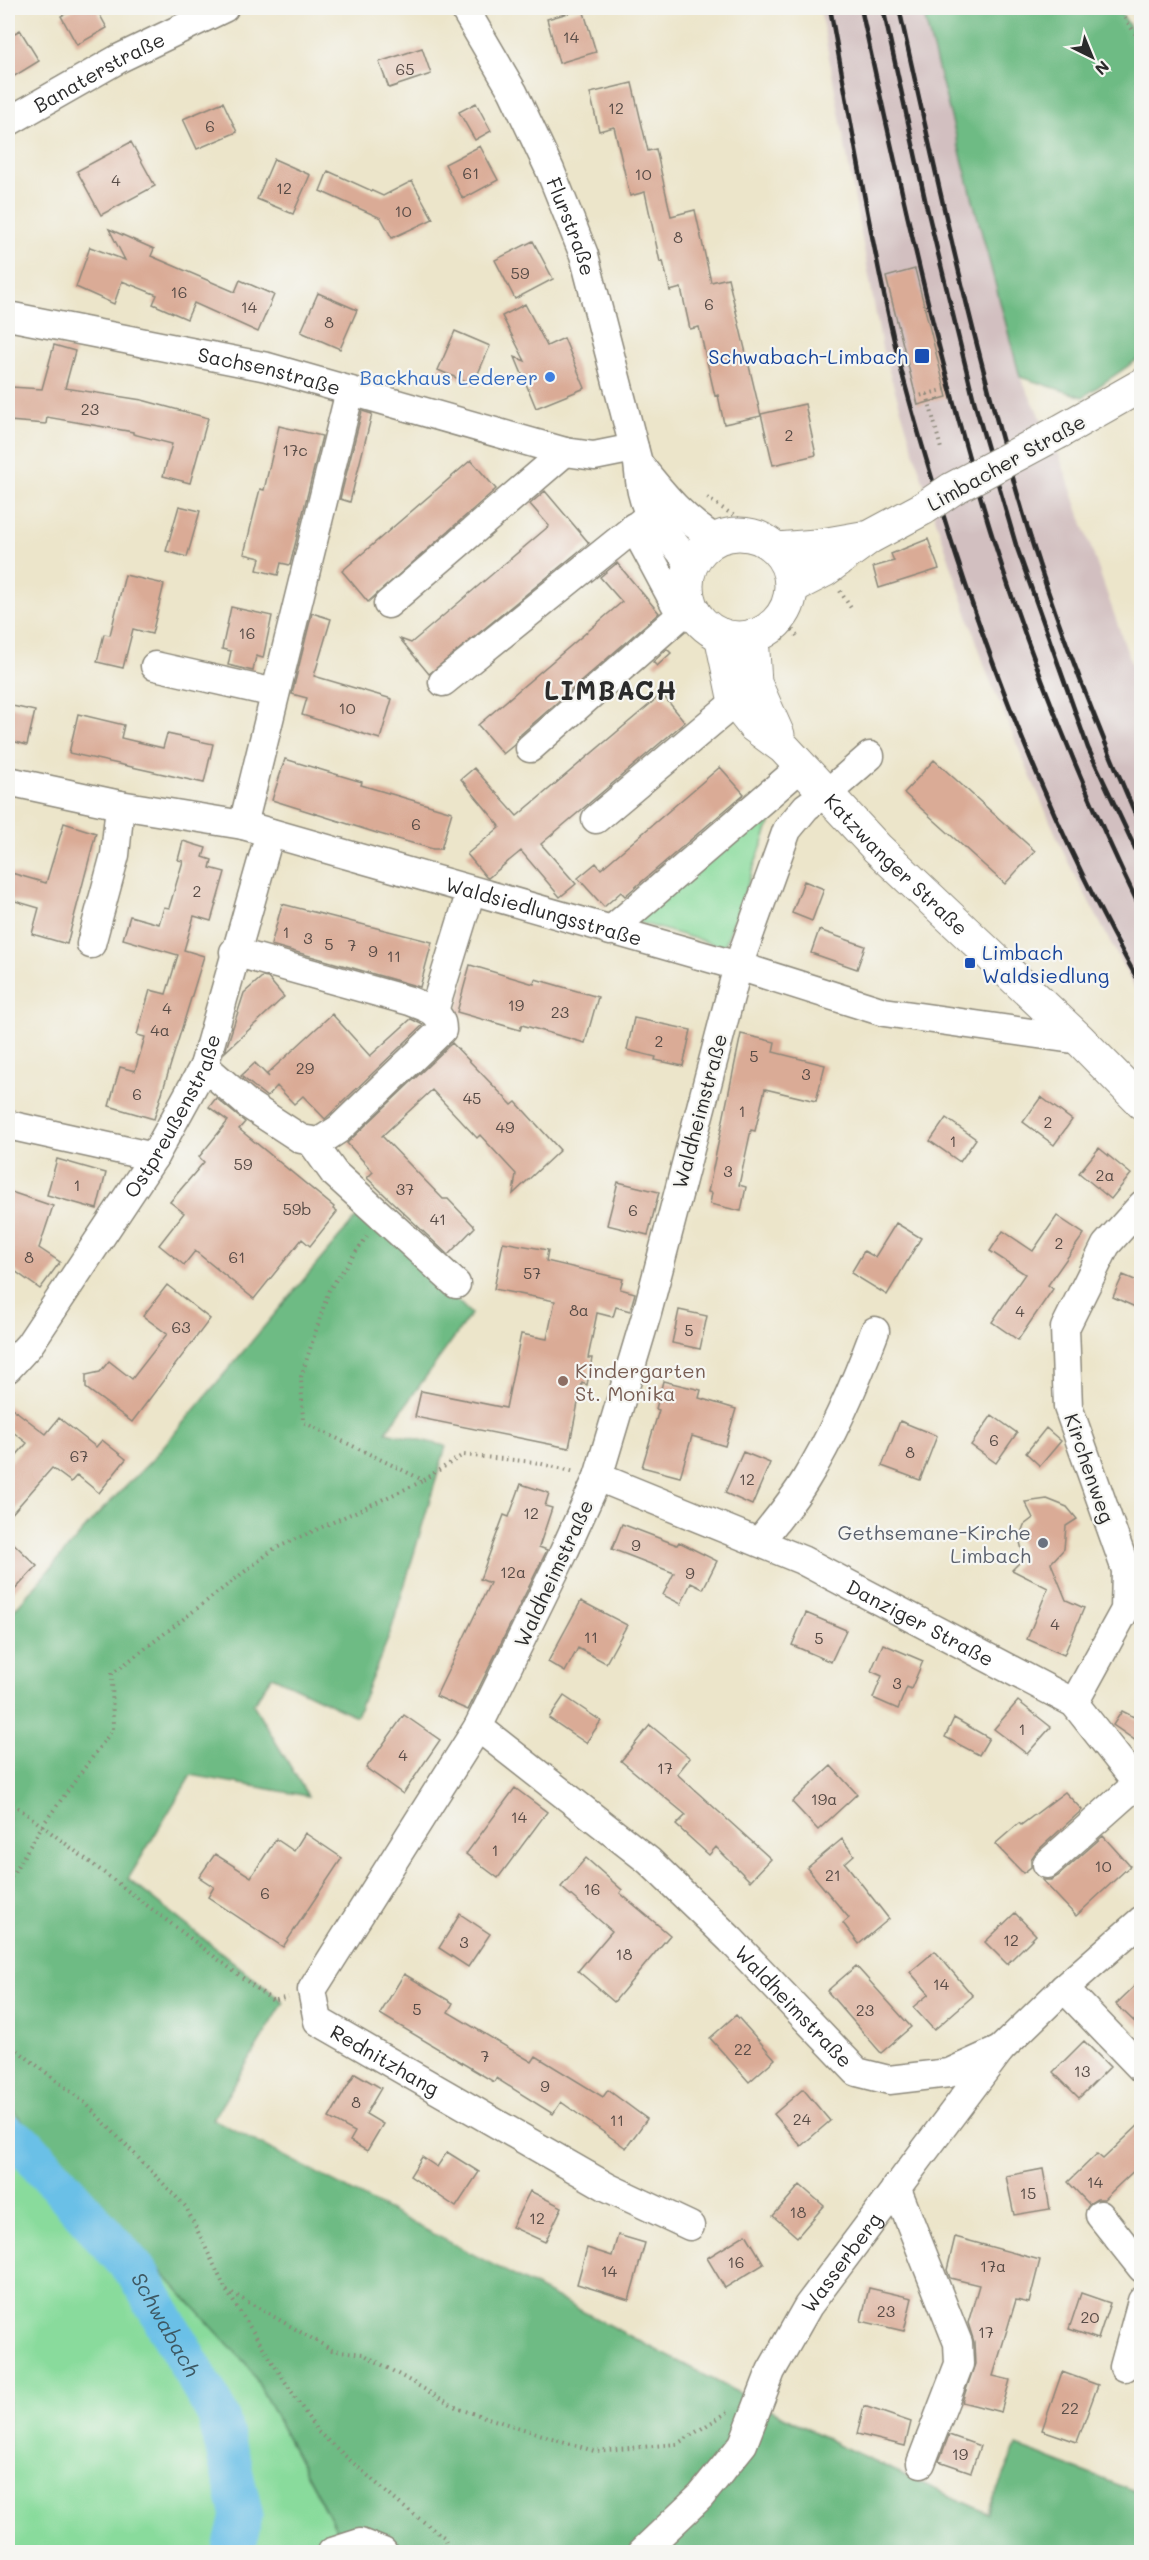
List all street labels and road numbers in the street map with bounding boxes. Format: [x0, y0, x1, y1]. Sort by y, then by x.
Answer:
street label: Banaterstraße [29, 26, 169, 118]
street label: Flurstraße [541, 173, 602, 278]
street label: Sachsenstraße [196, 341, 344, 400]
street label: Limbacher Straße [922, 408, 1090, 516]
street label: Katzwanger Straße [819, 787, 974, 941]
street label: Waldsiedlungsstraße [443, 870, 645, 951]
street label: Ostpreußenstraße [118, 1031, 225, 1203]
street label: Waldheimstraße [666, 1031, 732, 1191]
street label: Kirchenweg [1059, 1410, 1121, 1526]
street label: Waldheimstraße [508, 1495, 598, 1651]
street label: Danziger Straße [842, 1573, 998, 1672]
street label: Waldheimstraße [730, 1939, 859, 2073]
street label: Rednitzhang [326, 2018, 444, 2101]
street label: Wasserberg [795, 2207, 887, 2317]

